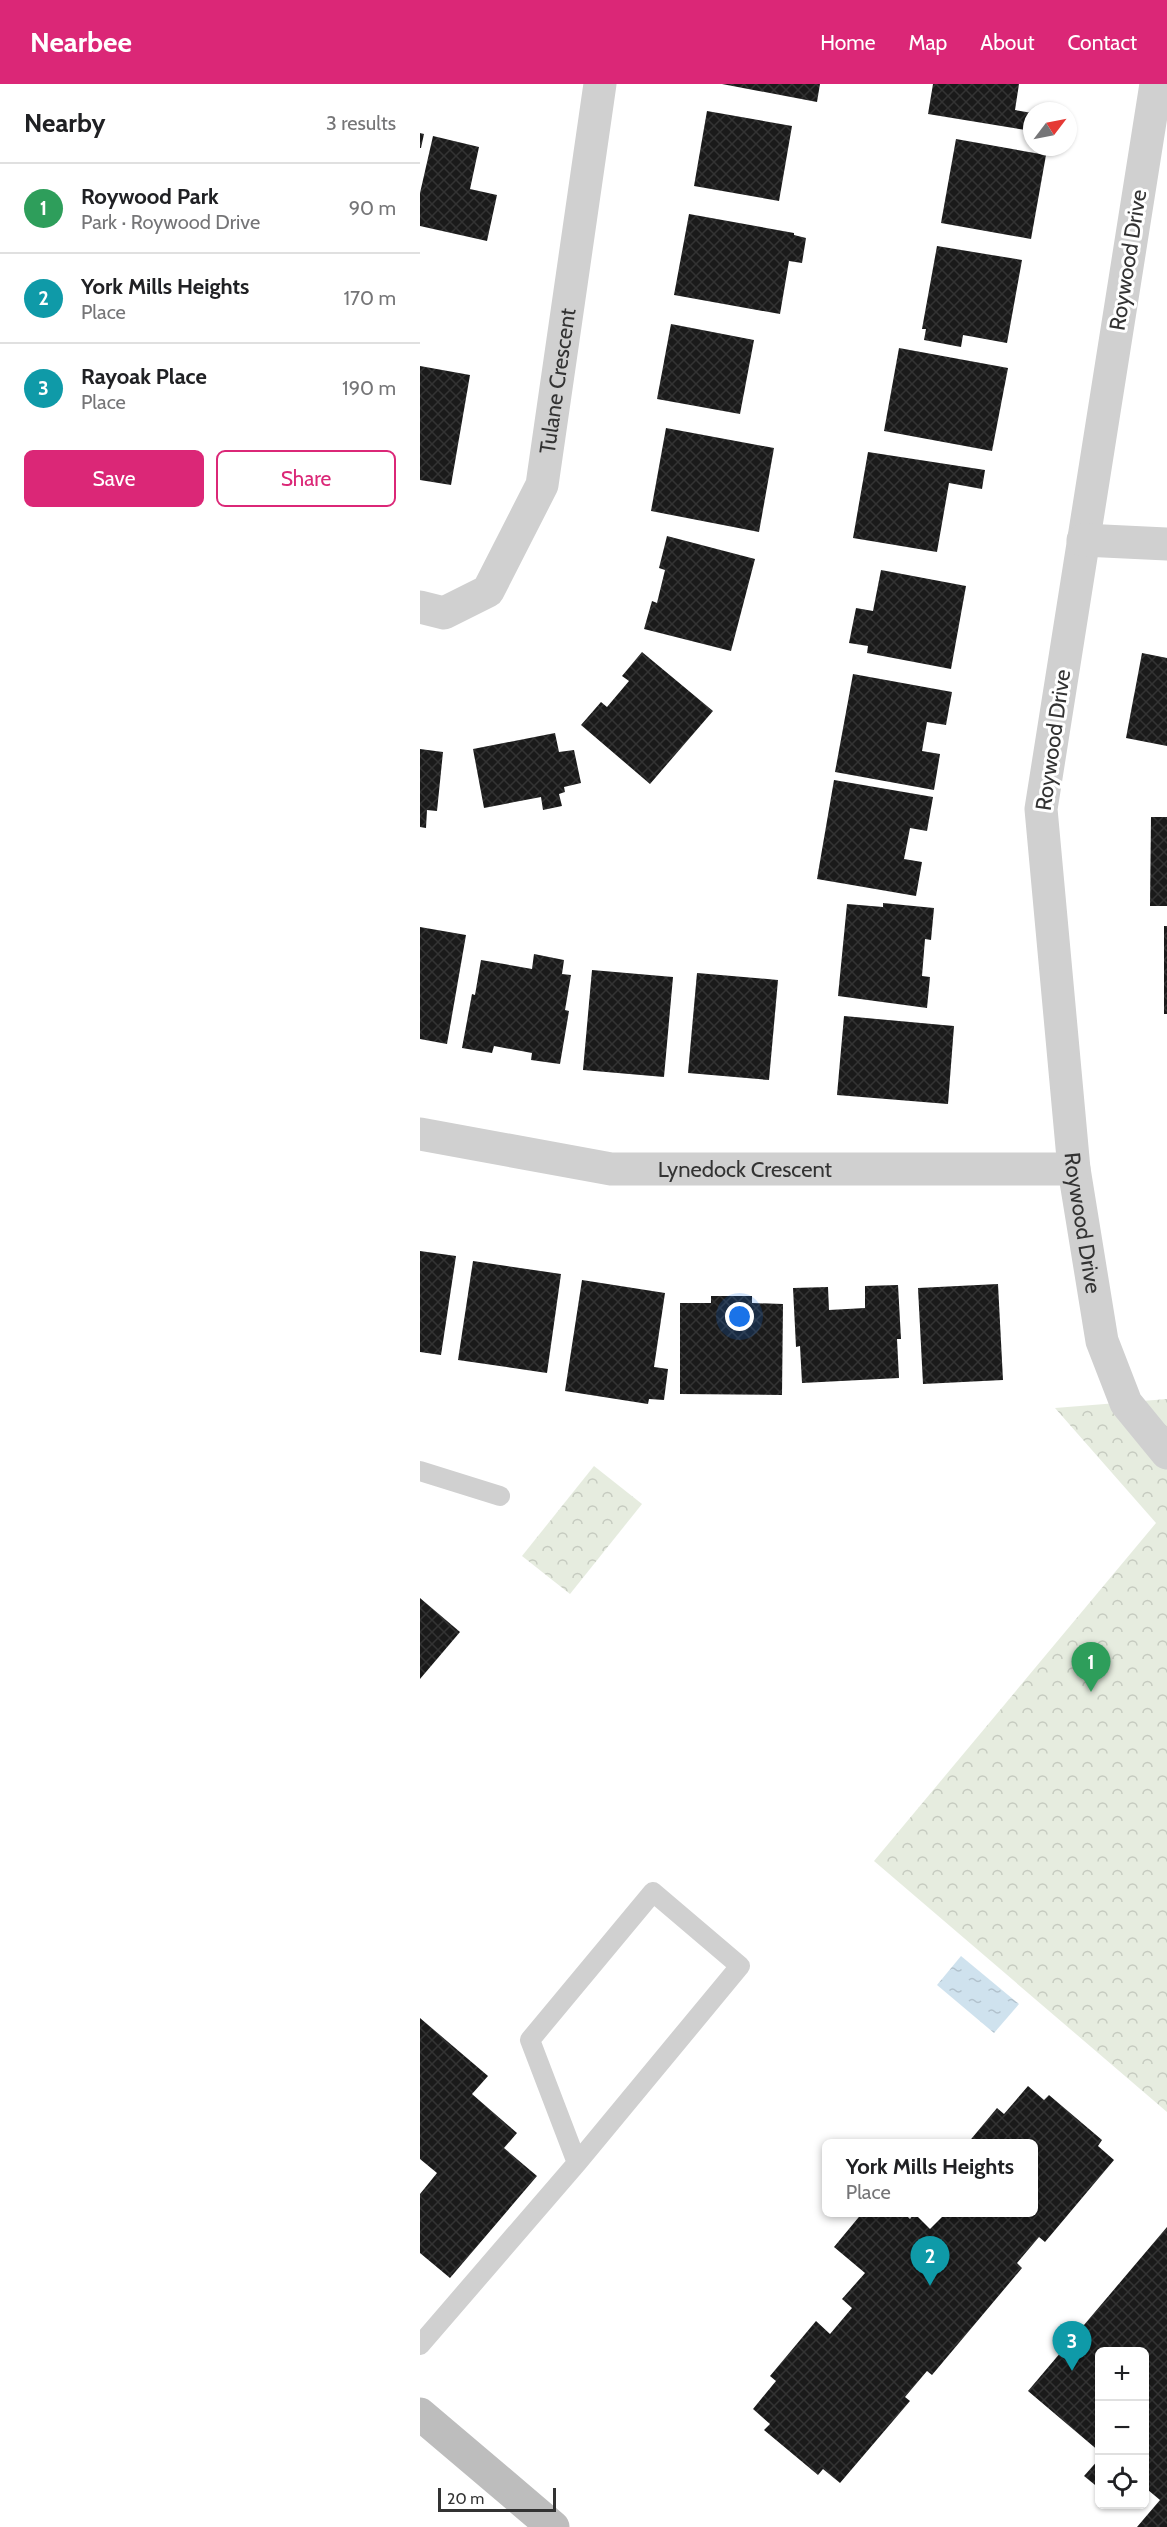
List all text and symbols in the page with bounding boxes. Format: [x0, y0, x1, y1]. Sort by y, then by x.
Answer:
text: Nearbee [30, 25, 132, 59]
text: Home [820, 30, 876, 55]
text: Map [909, 30, 947, 55]
text: About [980, 30, 1034, 55]
text: Contact [1067, 30, 1137, 55]
north arrow [1023, 102, 1077, 156]
text: Nearby [24, 107, 105, 139]
text: 3 results [326, 111, 396, 135]
text: Roywood Park [81, 183, 219, 210]
street label: Roywood Drive [1104, 188, 1152, 332]
text: 1 [40, 196, 47, 220]
text: 90 m [349, 196, 396, 220]
text: Park · Roywood Drive [81, 210, 260, 234]
text: York Mills Heights [81, 273, 249, 300]
text: 2 [38, 286, 49, 310]
text: 170 m [344, 286, 396, 310]
text: Place [81, 300, 126, 324]
street label: Tulane Crescent [533, 306, 581, 456]
text: Rayoak Place [81, 363, 207, 390]
text: 3 [38, 376, 49, 400]
text: 190 m [342, 376, 396, 400]
text: Place [81, 390, 126, 414]
button: Save [24, 450, 204, 507]
button: Share [216, 450, 396, 507]
street label: Roywood Drive [1030, 668, 1076, 812]
street label: Roywood Drive [1059, 1151, 1108, 1295]
street label: Lynedock Crescent [658, 1156, 833, 1183]
your location [725, 1302, 754, 1331]
pin: 1 [1072, 1642, 1110, 1692]
popup [822, 2139, 1038, 2217]
text: York Mills Heights [846, 2153, 1014, 2180]
text: Place [846, 2180, 891, 2204]
pin: 2 [910, 2236, 950, 2286]
pin: 3 [1052, 2322, 1092, 2371]
map controls [1095, 2347, 1149, 2509]
button: + [1095, 2347, 1149, 2401]
button: − [1095, 2401, 1149, 2455]
button: locate [1095, 2455, 1149, 2509]
scale bar [438, 2485, 556, 2512]
text: 20 m [447, 2489, 484, 2508]

